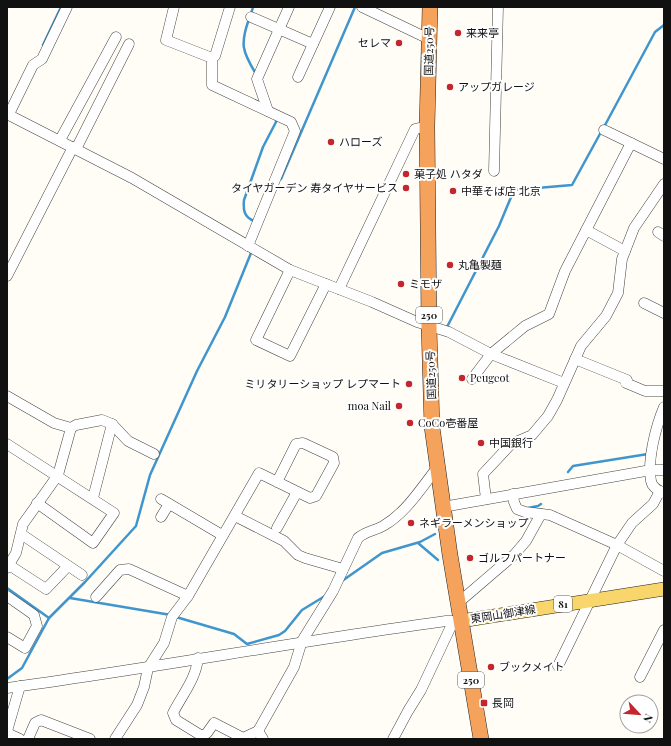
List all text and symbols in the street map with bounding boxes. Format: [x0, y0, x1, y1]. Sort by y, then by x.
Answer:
place label: 来来亭 [466, 25, 499, 40]
street label: 国道250号 [421, 26, 436, 76]
marker: 来来亭 [453, 28, 463, 38]
place label: セレマ [358, 35, 391, 50]
marker: セレマ [394, 38, 404, 48]
place label: アップガレージ [458, 79, 535, 94]
marker: アップガレージ [445, 82, 455, 92]
place label: ハローズ [339, 134, 382, 149]
marker: ハローズ [326, 137, 336, 147]
place label: 菓子処 ハタダ [414, 166, 483, 181]
marker: 菓子処 ハタダ [401, 169, 411, 179]
place label: タイヤガーデン 寿タイヤサービス [231, 180, 398, 195]
marker: タイヤガーデン 寿タイヤサービス [401, 183, 411, 193]
place label: 中華そば店 北京 [461, 183, 541, 198]
marker: 中華そば店 北京 [448, 186, 458, 196]
place label: 丸亀製麺 [458, 257, 502, 272]
marker: 丸亀製麺 [445, 260, 455, 270]
place label: ミモザ [409, 276, 442, 291]
marker: ミモザ [396, 279, 406, 289]
road number: 250 [416, 307, 442, 323]
street label: 国道250号 [422, 350, 439, 400]
place label: Peugeot [470, 370, 510, 385]
marker: Peugeot [457, 373, 467, 383]
place label: ミリタリーショップ レプマート [244, 376, 401, 391]
marker: ミリタリーショップ レプマート [404, 379, 414, 389]
place label: moa Nail [348, 398, 391, 413]
marker: moa Nail [394, 401, 404, 411]
place label: CoCo壱番屋 [418, 415, 478, 430]
marker: CoCo壱番屋 [405, 418, 415, 428]
place label: 中国銀行 [489, 435, 533, 450]
marker: 中国銀行 [476, 438, 486, 448]
place label: ネギラーメンショップ [419, 515, 529, 530]
marker: ネギラーメンショップ [406, 518, 416, 528]
place label: ゴルフパートナー [478, 550, 566, 565]
marker: ゴルフパートナー [465, 553, 475, 563]
road number: 81 [554, 596, 572, 612]
street label: 東岡山御津線 [469, 601, 537, 626]
place label: ブックメイト [499, 659, 565, 674]
marker: ブックメイト [486, 662, 496, 672]
road number: 250 [458, 672, 484, 688]
north arrow [619, 694, 659, 734]
place label: 長岡 [492, 695, 514, 710]
marker: 長岡 [479, 698, 489, 708]
text: N [640, 712, 657, 726]

